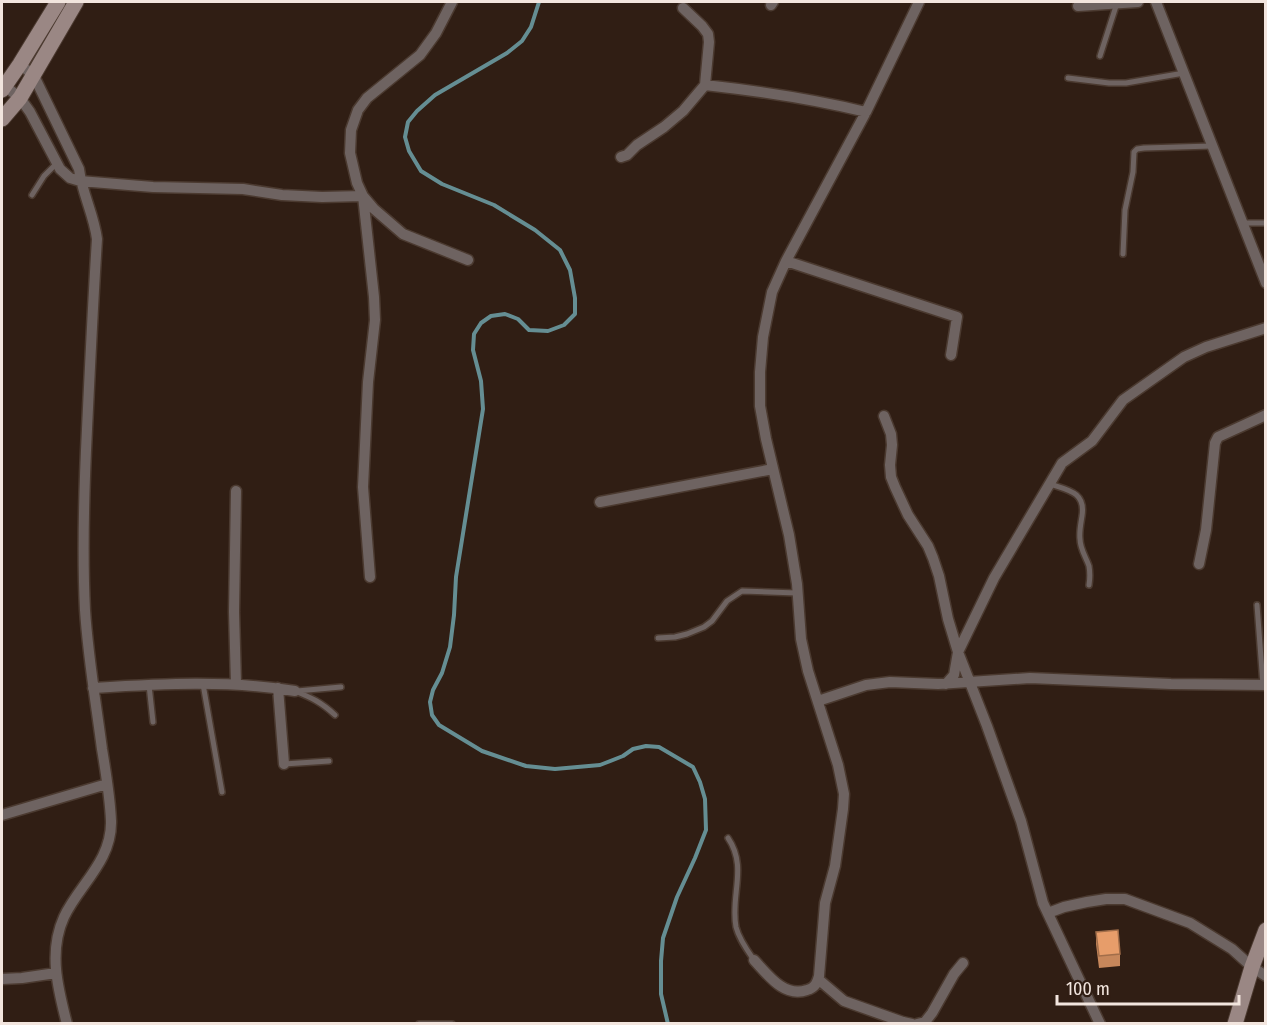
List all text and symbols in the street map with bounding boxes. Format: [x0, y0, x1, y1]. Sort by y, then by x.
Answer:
scale bar [1057, 968, 1238, 1006]
text: 100 m [1066, 978, 1110, 1000]

